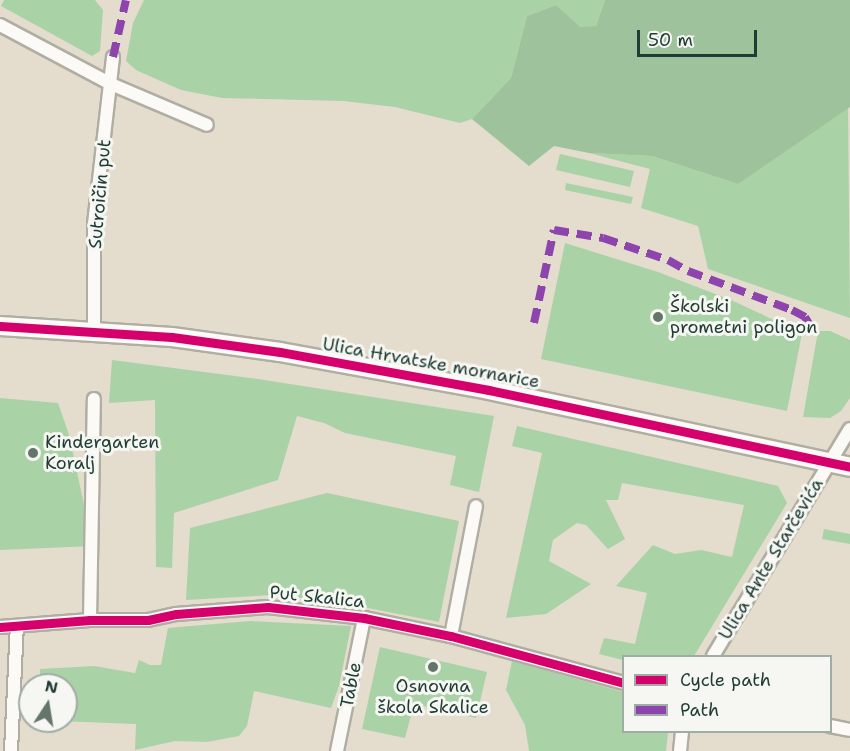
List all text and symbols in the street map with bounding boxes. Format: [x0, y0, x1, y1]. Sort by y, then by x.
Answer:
scale bar [640, 18, 760, 56]
text: 50 m [648, 28, 693, 52]
street label: Sutroičin put [84, 138, 116, 250]
place label: Školski prometni poligon [670, 296, 817, 338]
marker: Školski prometni poligon [651, 310, 665, 324]
street label: Ulica Hrvatske mornarice [321, 333, 541, 393]
place label: Kindergarten Koralj [45, 432, 159, 474]
marker: Kindergarten Koralj [26, 446, 40, 460]
street label: Ulica Ante Starčevića [714, 474, 828, 644]
street label: Put Skalica [268, 581, 366, 613]
legend [622, 655, 832, 733]
street label: Table [336, 660, 366, 710]
marker: Osnovna škola Skalice [426, 660, 440, 674]
text: Cycle path [680, 668, 771, 692]
north arrow [18, 673, 78, 733]
text: N [43, 675, 60, 698]
place label: Osnovna škola Skalice [377, 676, 489, 718]
text: Path [680, 698, 719, 722]

